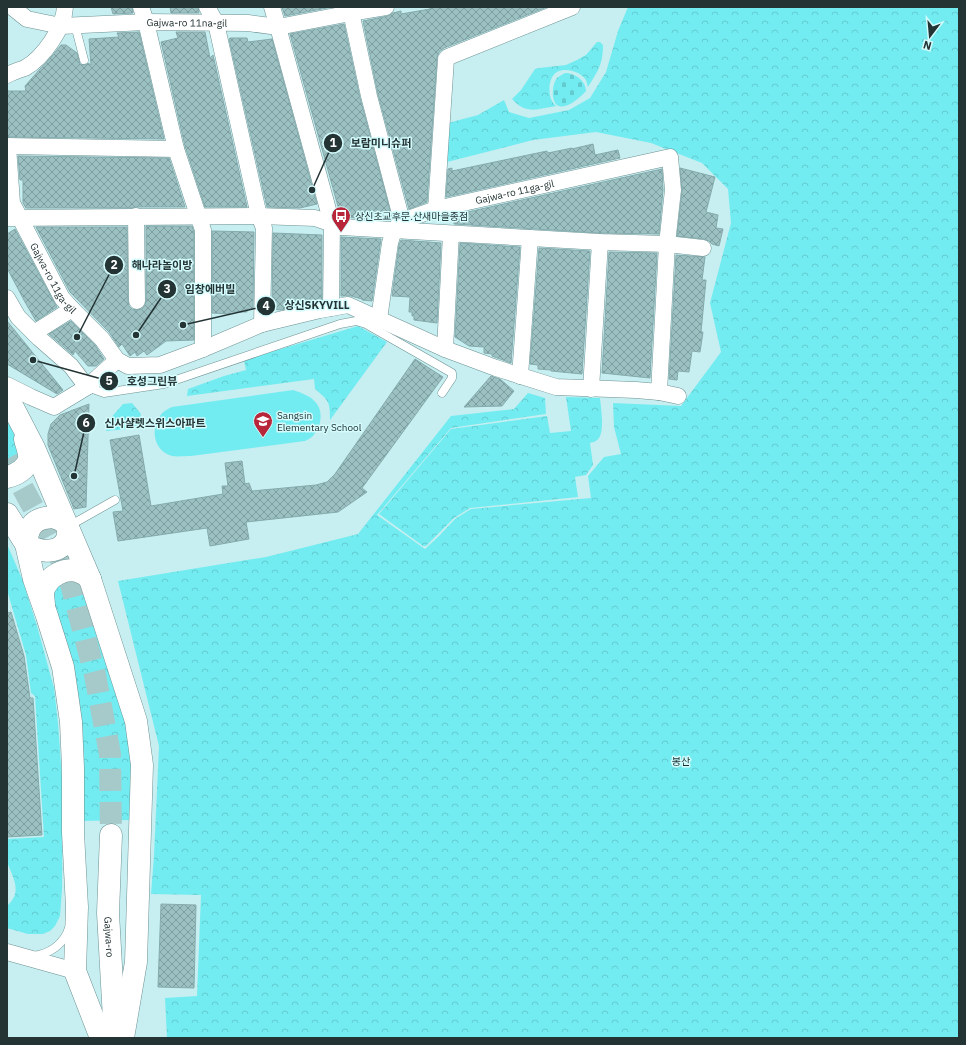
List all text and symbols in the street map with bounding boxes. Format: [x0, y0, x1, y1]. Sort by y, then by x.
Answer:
street label: Gajwa-ro 11na-gil [147, 16, 228, 29]
north arrow [910, 16, 950, 56]
text: N [921, 38, 933, 53]
callout: 보람미니슈퍼 [323, 132, 419, 155]
text: 1 [329, 135, 337, 150]
text: 보람미니슈퍼 [351, 136, 411, 150]
street label: Gajwa-ro 11ga-gil [474, 176, 555, 207]
bus stop icon: 상신초교후문.산새마을종점 [330, 205, 352, 233]
place label: 상신초교후문.산새마을종점 [355, 210, 468, 223]
street label: Gajwa-ro 11ga-gil [28, 240, 79, 316]
callout: 해나라놀이방 [104, 253, 201, 276]
text: 2 [110, 257, 118, 272]
text: 해나라놀이방 [132, 258, 192, 272]
callout: 임창에버빌 [157, 278, 243, 301]
text: 3 [163, 281, 171, 296]
text: 임창에버빌 [185, 282, 235, 296]
callout: 상신SKYVILL [256, 294, 357, 317]
text: 4 [262, 298, 270, 313]
text: 상신SKYVILL [284, 298, 350, 312]
callout: 호성그린뷰 [99, 369, 185, 392]
text: 5 [105, 373, 113, 388]
text: 호성그린뷰 [127, 374, 177, 388]
place label: Sangsin Elementary School [277, 409, 362, 434]
school or university icon: Sangsin Elementary School [252, 410, 274, 438]
callout: 신사샬렛스위스아파트 [76, 411, 213, 434]
text: 6 [82, 415, 90, 430]
text: 신사샬렛스위스아파트 [104, 416, 206, 430]
park label: 봉산 [672, 755, 690, 768]
street label: Gajwa-ro [102, 916, 117, 958]

